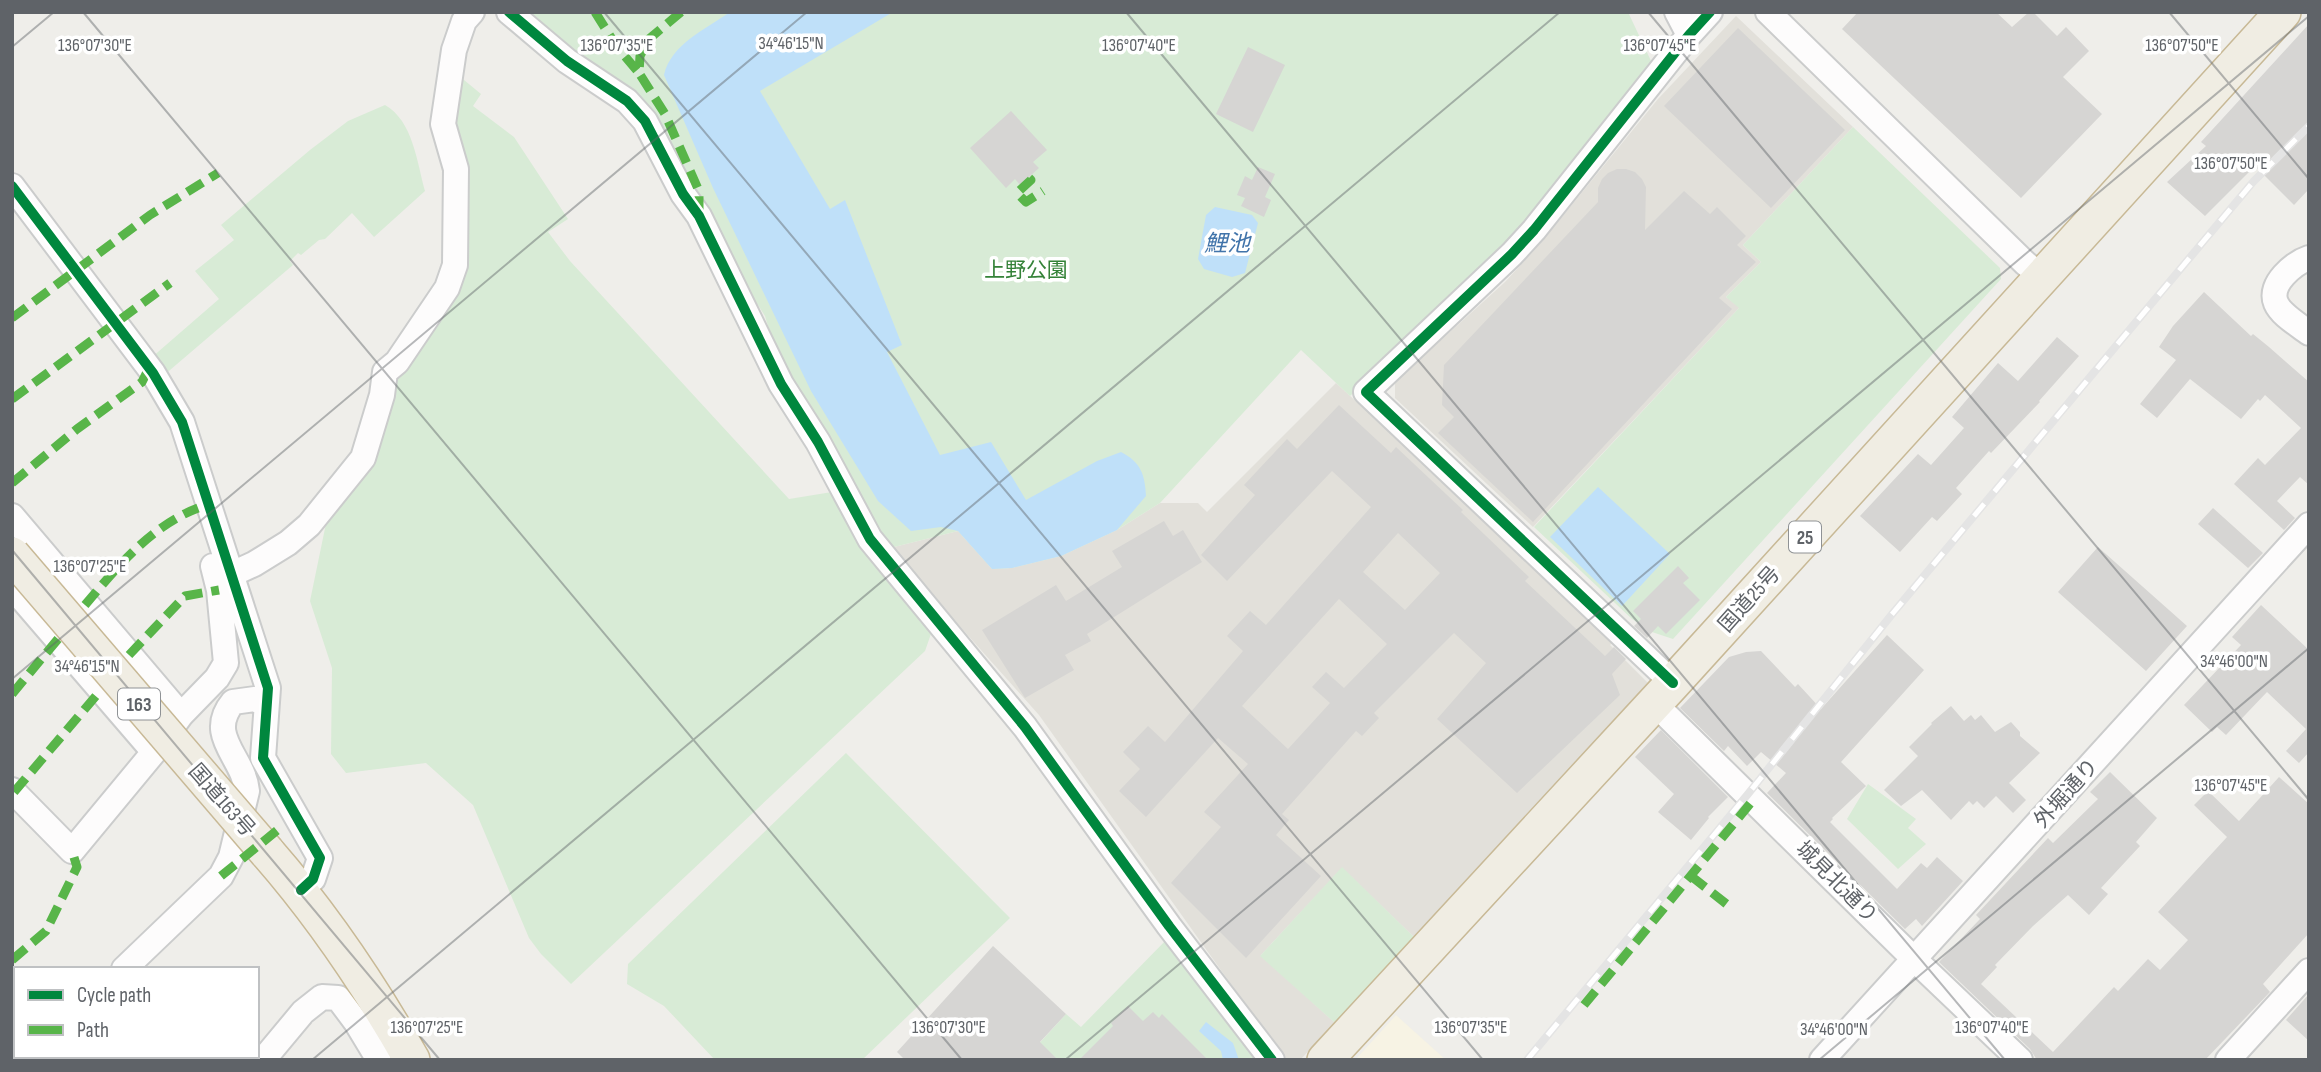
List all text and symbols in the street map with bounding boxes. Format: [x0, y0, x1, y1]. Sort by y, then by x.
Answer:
text: 34°46'15"N [758, 33, 824, 54]
text: 136°07'30"E [58, 35, 132, 56]
text: 136°07'35"E [580, 35, 654, 56]
text: 136°07'40"E [1102, 35, 1176, 56]
text: 136°07'45"E [1623, 35, 1697, 56]
text: 136°07'50"E [2145, 35, 2219, 56]
text: 136°07'50"E [2194, 153, 2268, 174]
water label: 鯉池 [1204, 230, 1252, 258]
park label: 上野公園 [984, 258, 1068, 283]
road number: 25 [1789, 522, 1821, 552]
text: 136°07'25"E [54, 556, 126, 577]
street label: 国道25号 [1713, 561, 1785, 637]
text: 34°46'00"N [2200, 651, 2268, 672]
text: 34°46'15"N [54, 656, 120, 677]
road number: 163 [118, 688, 160, 720]
street label: 外堀通り [2029, 754, 2104, 833]
street label: 国道163号 [183, 759, 260, 842]
text: 136°07'45"E [2194, 775, 2268, 796]
street label: 城見北通り [1791, 836, 1883, 928]
legend [14, 967, 259, 1058]
text: Cycle path [77, 983, 151, 1008]
text: 136°07'25"E [391, 1017, 463, 1038]
text: 136°07'30"E [912, 1017, 986, 1038]
text: 136°07'35"E [1434, 1017, 1508, 1038]
text: 136°07'40"E [1955, 1017, 2029, 1038]
text: Path [77, 1018, 109, 1043]
text: 34°46'00"N [1800, 1019, 1868, 1040]

